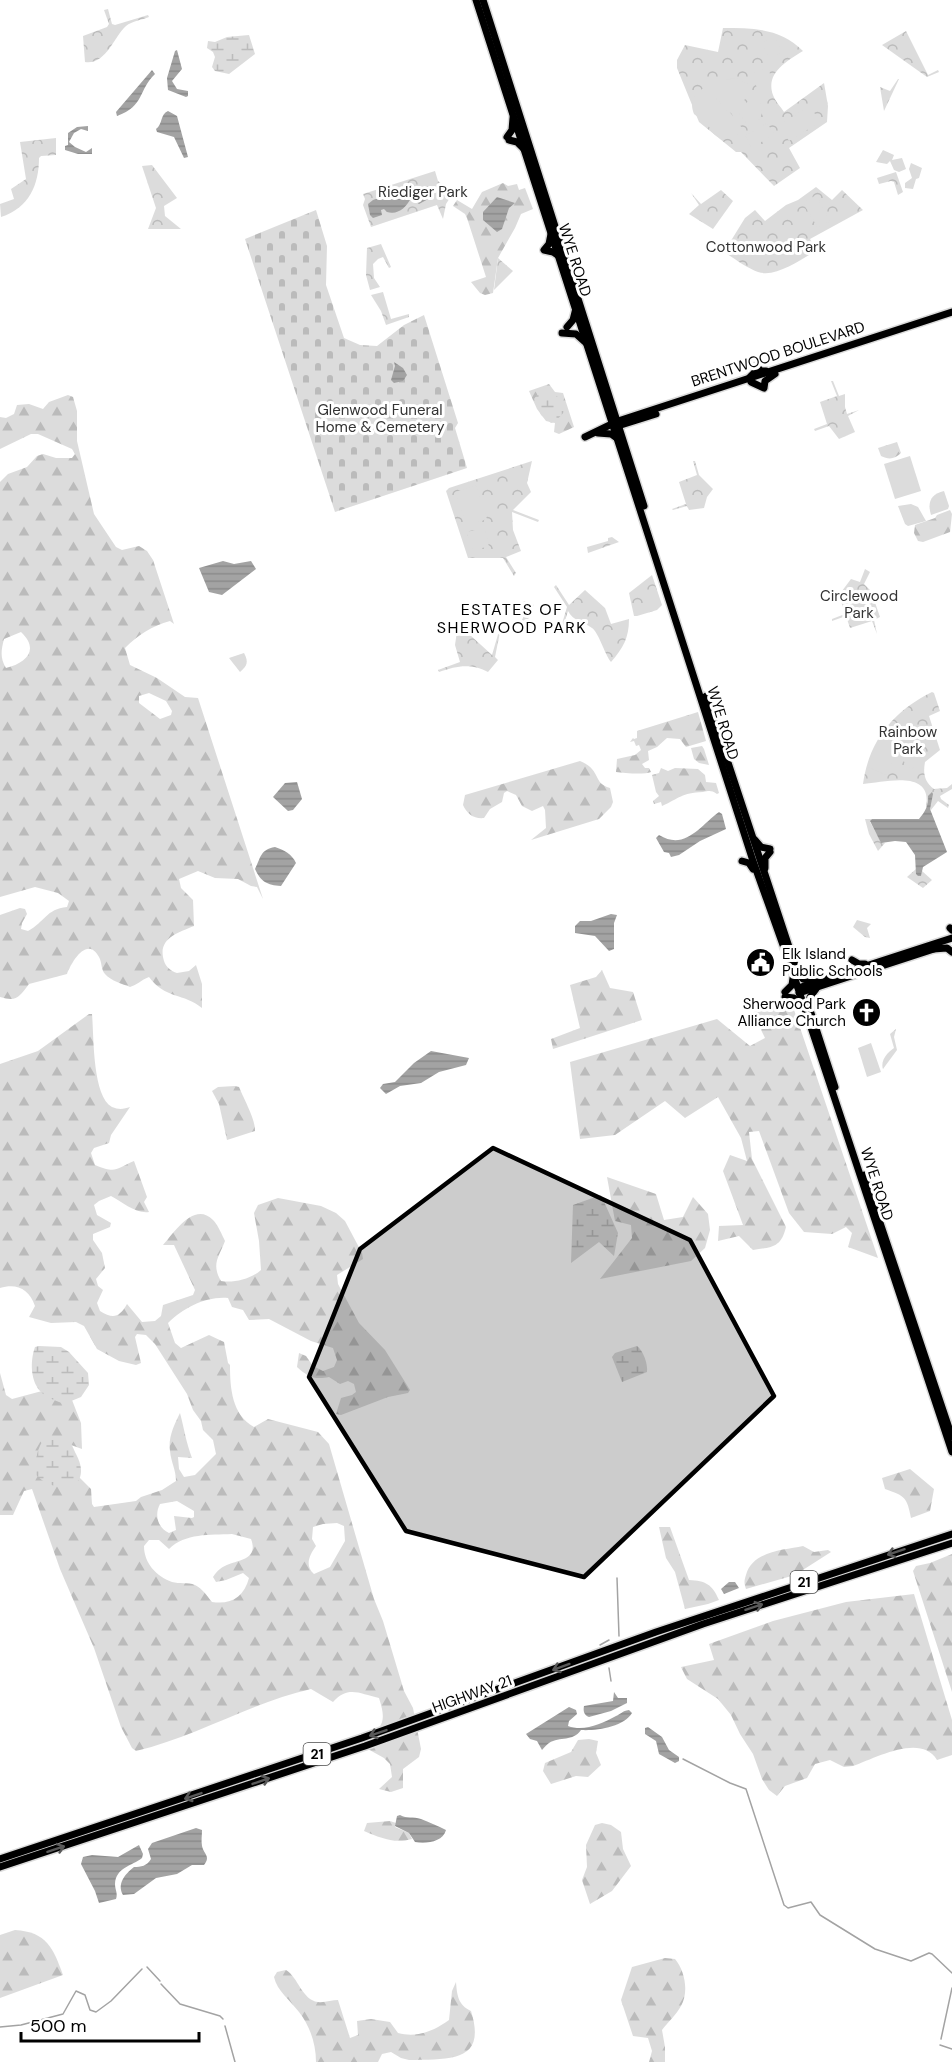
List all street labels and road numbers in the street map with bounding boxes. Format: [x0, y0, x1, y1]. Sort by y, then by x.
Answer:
street label: WYE ROAD [554, 221, 596, 299]
street label: BRENTWOOD BOULEVARD [689, 316, 867, 392]
street label: WYE ROAD [702, 684, 744, 762]
street label: WYE ROAD [856, 1145, 898, 1223]
road number: 21 [790, 1571, 818, 1593]
street label: HIGHWAY 21 [429, 1670, 515, 1718]
road number: 21 [304, 1743, 330, 1765]

